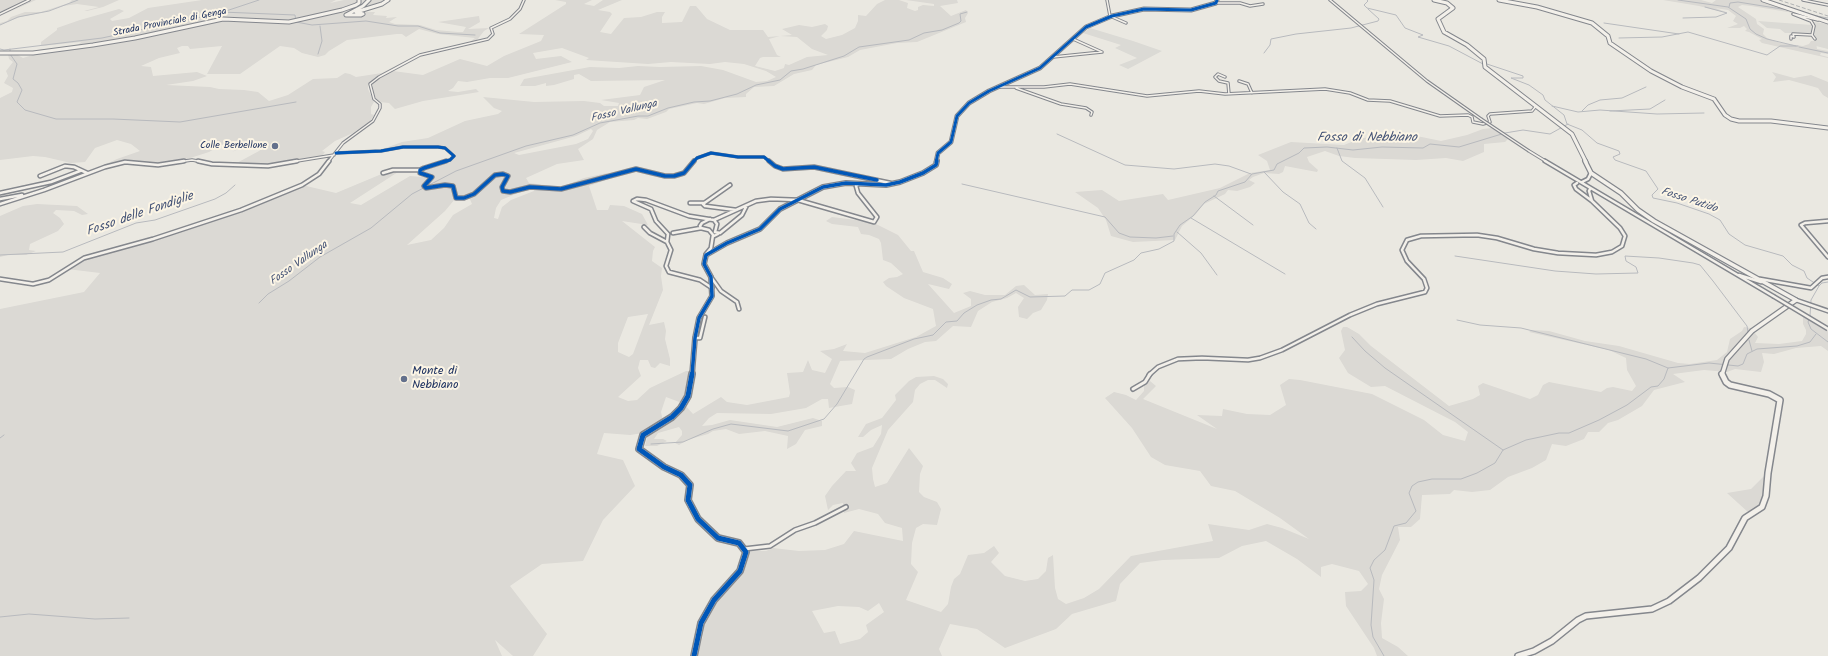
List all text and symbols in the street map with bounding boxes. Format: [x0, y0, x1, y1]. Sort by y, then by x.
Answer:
street label: Strada Provinciale di Genga [112, 6, 228, 40]
water label: Fosso Vallunga [590, 98, 658, 126]
water label: Fosso di Nebbiano [1317, 131, 1417, 147]
place label: Colle Berbellone [200, 140, 267, 152]
marker: Colle Berbellone [270, 141, 280, 151]
water label: Fosso Putido [1659, 186, 1719, 216]
water label: Fosso delle Fondiglie [84, 189, 196, 241]
water label: Fosso Vallunga [268, 239, 330, 289]
place label: Monte di Nebbiano [412, 365, 458, 393]
marker: Monte di Nebbiano [399, 374, 409, 384]

